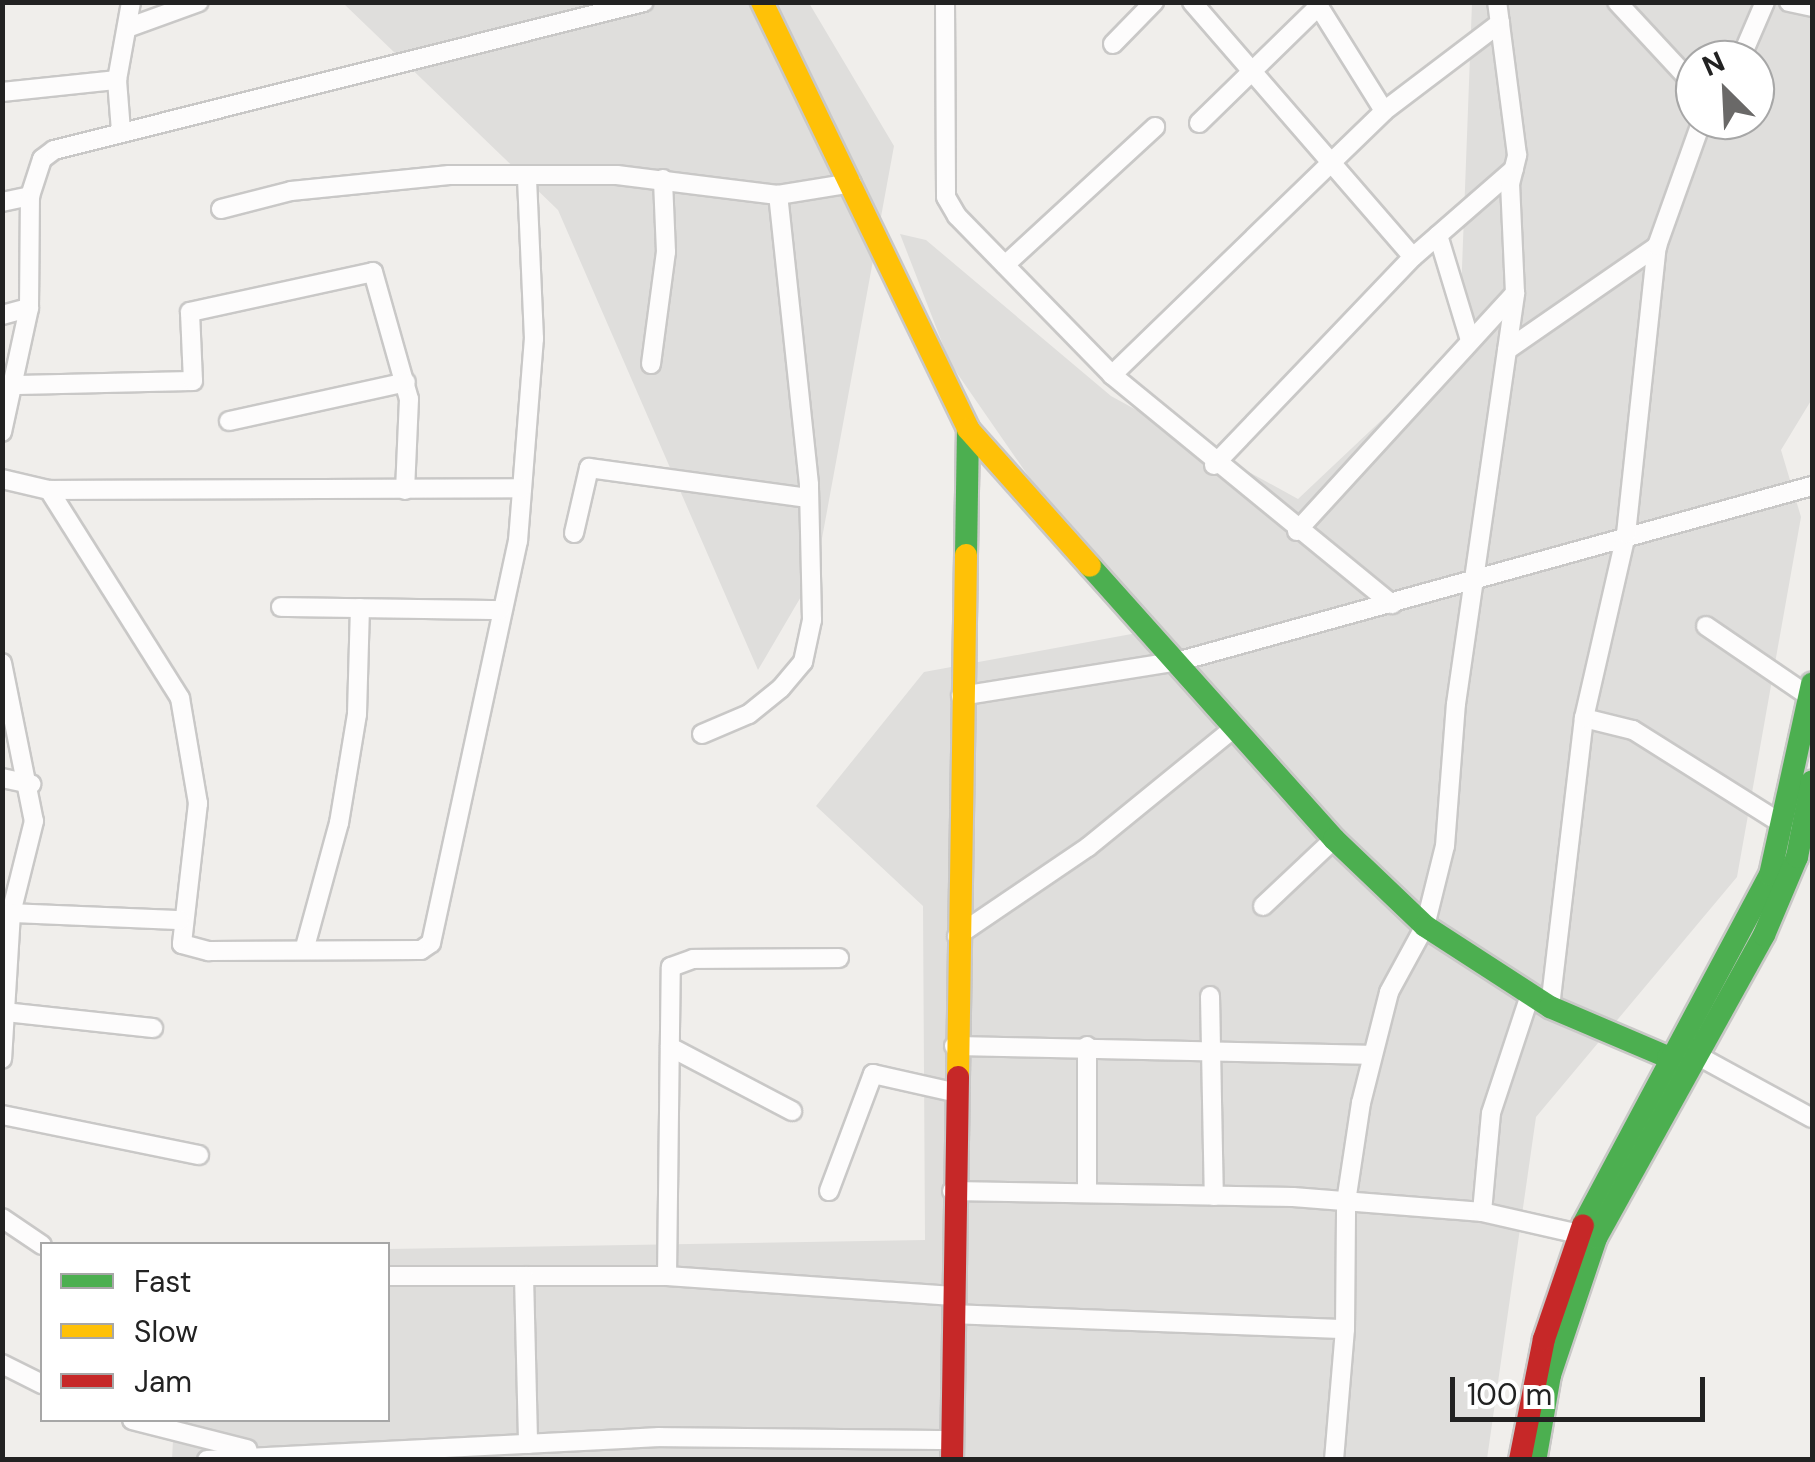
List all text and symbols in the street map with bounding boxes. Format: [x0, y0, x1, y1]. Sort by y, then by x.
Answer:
north arrow [1675, 40, 1775, 140]
text: N [1697, 43, 1730, 85]
legend [40, 1242, 390, 1422]
text: Fast [134, 1262, 192, 1301]
text: Slow [134, 1312, 198, 1351]
scale bar [1455, 1357, 1710, 1419]
text: Jam [134, 1362, 192, 1401]
text: 100 m [1467, 1375, 1552, 1414]

